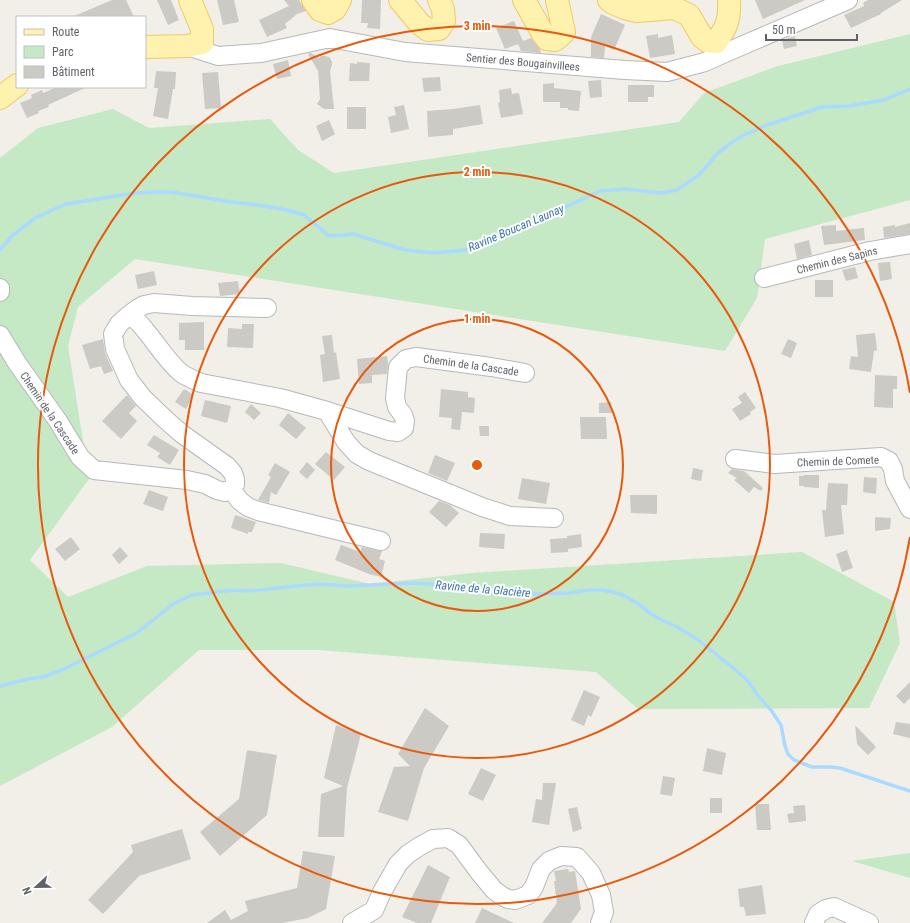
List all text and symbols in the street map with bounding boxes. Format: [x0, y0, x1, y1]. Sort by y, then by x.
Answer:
legend [16, 16, 146, 88]
scale bar [766, 16, 857, 42]
text: 3 min [464, 19, 490, 33]
text: 50 m [772, 23, 796, 37]
text: Route [52, 25, 80, 39]
text: Parc [52, 45, 74, 59]
street label: Sentier des Bougainvillees [466, 51, 580, 74]
text: Bâtiment [52, 65, 95, 79]
text: 2 min [464, 165, 490, 179]
water label: Ravine Boucan Launay [466, 201, 567, 255]
street label: Chemin des Sapins [795, 244, 879, 277]
text: 1 min [464, 312, 490, 326]
street label: Chemin de la Cascade [422, 352, 520, 379]
street label: Chemin de la Cascade [17, 370, 82, 457]
street label: Chemin de Comete [797, 454, 879, 469]
centre of rings [470, 458, 484, 472]
water label: Ravine de la Glacière [435, 578, 532, 600]
north arrow [16, 867, 56, 907]
text: N [20, 885, 34, 896]

